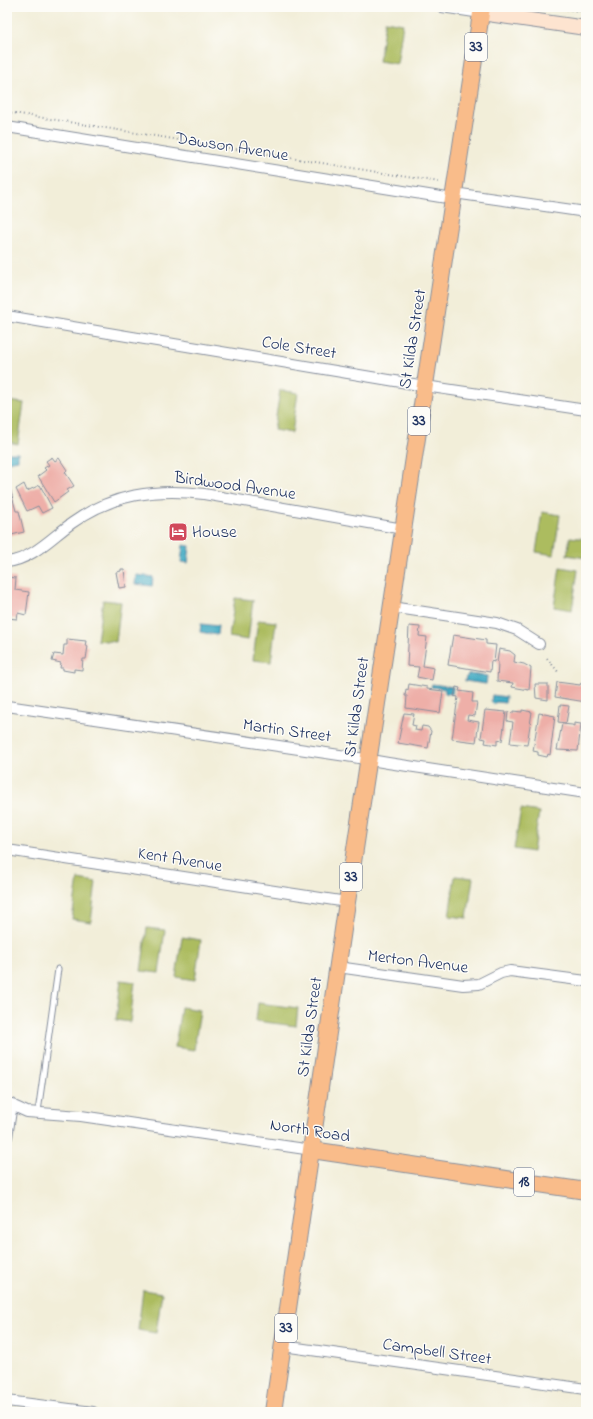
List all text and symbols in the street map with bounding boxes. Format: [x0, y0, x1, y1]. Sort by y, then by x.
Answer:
road number: 33 [465, 33, 487, 61]
street label: Dawson Avenue [173, 126, 291, 168]
street label: St Kilda Street [393, 287, 433, 391]
street label: Cole Street [260, 330, 338, 366]
road number: 33 [408, 407, 430, 435]
street label: Birdwood Avenue [172, 465, 298, 507]
place label: House [192, 520, 237, 545]
hotel icon: House [167, 521, 189, 543]
street label: St Kilda Street [338, 655, 376, 759]
street label: Martin Street [241, 712, 333, 750]
street label: Kent Avenue [136, 841, 224, 879]
road number: 33 [340, 863, 362, 891]
street label: Merton Avenue [366, 943, 470, 981]
street label: St Kilda Street [291, 975, 329, 1079]
street label: North Road [268, 1112, 352, 1150]
road number: 18 [514, 1168, 534, 1196]
road number: 33 [275, 1314, 297, 1342]
street label: Campbell Street [381, 1332, 493, 1372]

